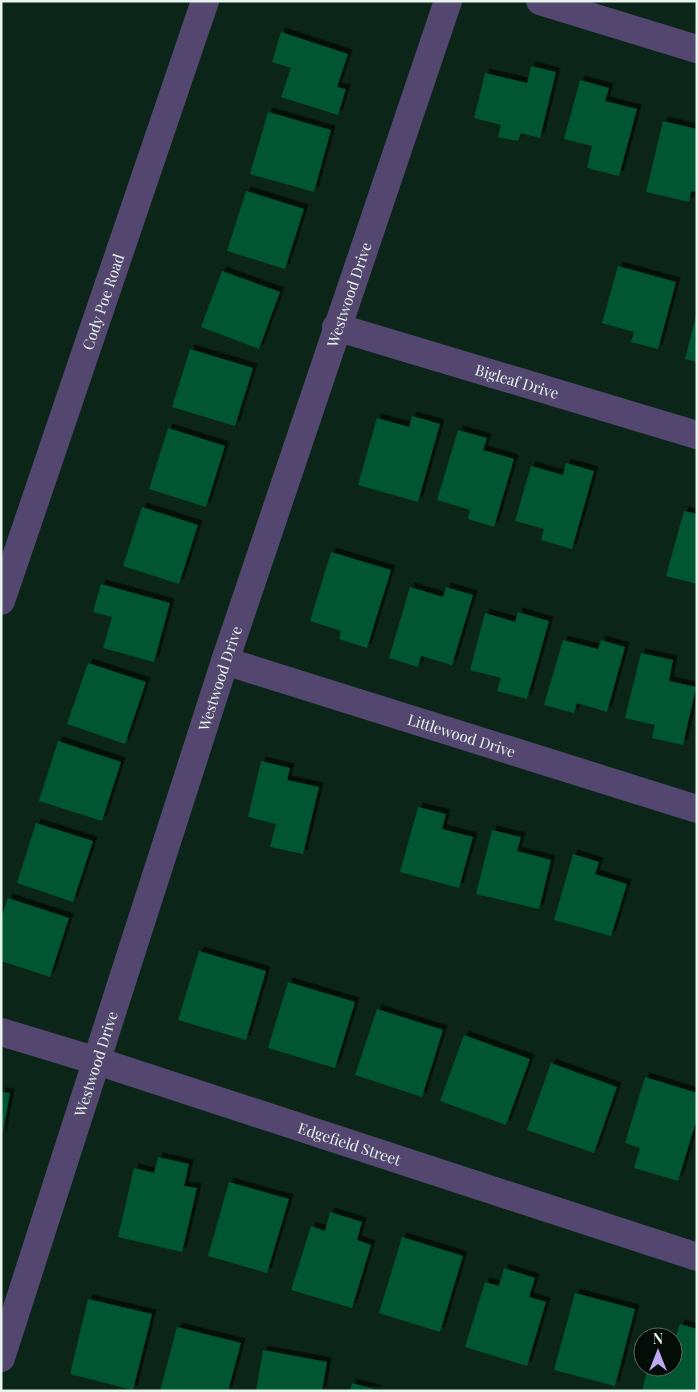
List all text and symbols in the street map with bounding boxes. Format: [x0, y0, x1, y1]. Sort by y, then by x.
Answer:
street label: Westwood Drive [322, 240, 376, 350]
street label: Cody Poe Road [77, 251, 128, 353]
street label: Bigleaf Drive [473, 359, 561, 403]
street label: Westwood Drive [193, 623, 246, 734]
street label: Littlewood Drive [405, 709, 518, 762]
street label: Westwood Drive [69, 1009, 122, 1120]
street label: Edgefield Street [296, 1117, 404, 1170]
north arrow [633, 1327, 683, 1377]
text: N [653, 1329, 663, 1348]

